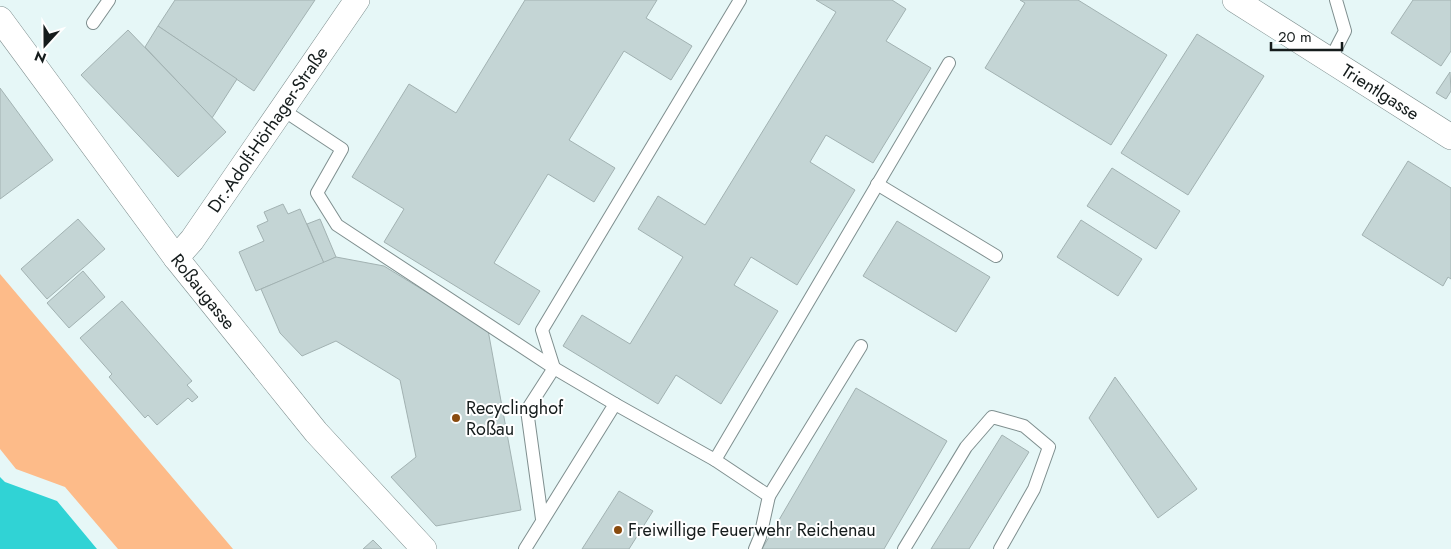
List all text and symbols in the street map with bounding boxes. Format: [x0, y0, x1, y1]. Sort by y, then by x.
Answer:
north arrow [20, 20, 70, 70]
scale bar [1271, 20, 1342, 52]
text: 20 m [1278, 26, 1312, 48]
street label: Dr.-Adolf-Hörhager-Straße [201, 41, 334, 218]
text: N [32, 46, 49, 68]
street label: Trientlgasse [1336, 58, 1424, 127]
street label: Roßaugasse [164, 248, 242, 335]
place label: Recyclinghof Roßau [466, 395, 564, 442]
marker: Recyclinghof Roßau [450, 412, 462, 424]
place label: Freiwillige Feuerwehr Reichenau [628, 517, 876, 543]
marker: Freiwillige Feuerwehr Reichenau [612, 524, 624, 536]

